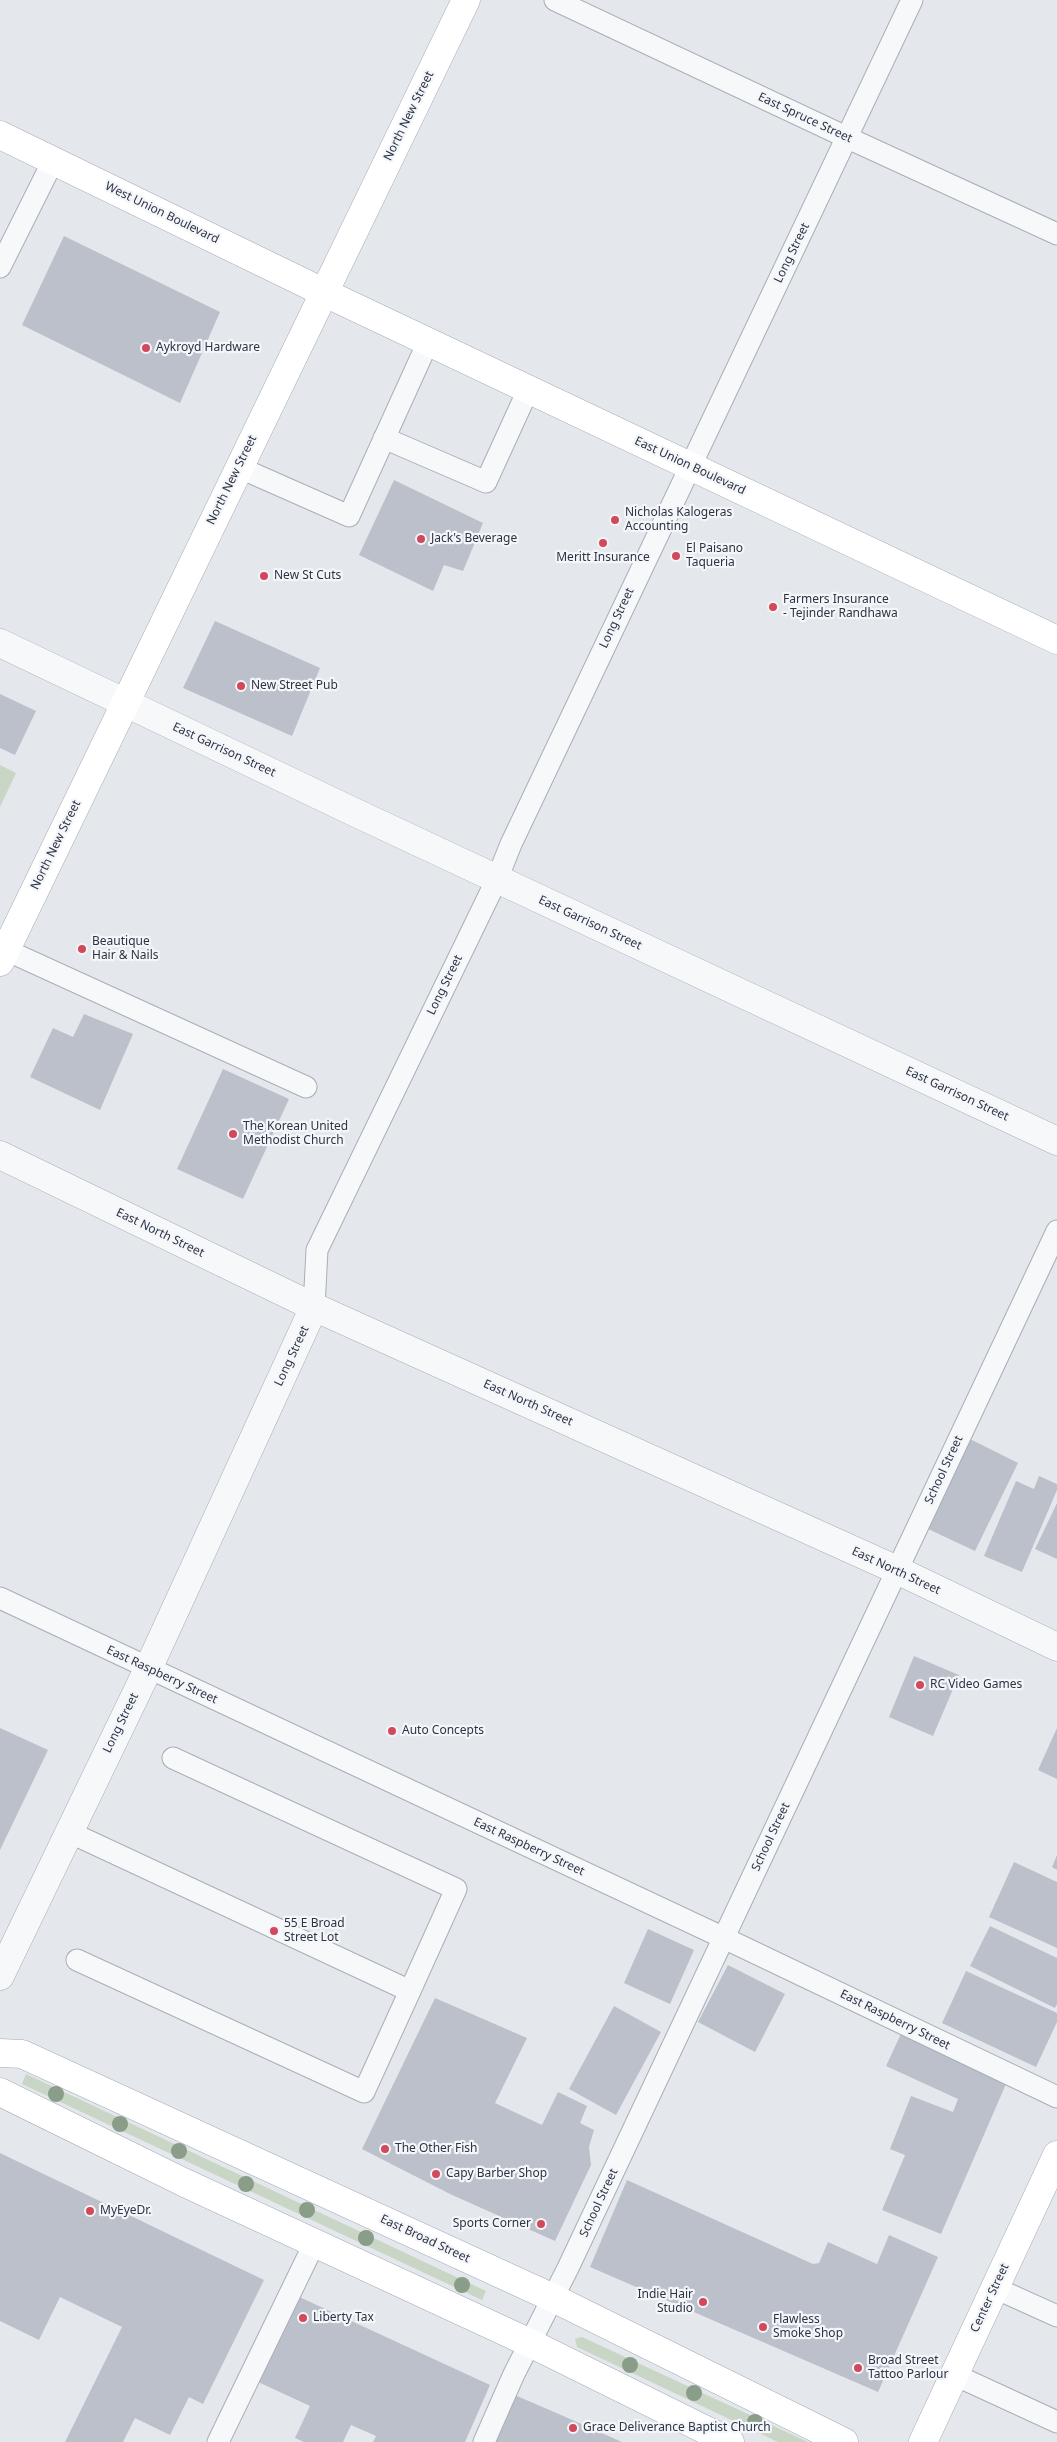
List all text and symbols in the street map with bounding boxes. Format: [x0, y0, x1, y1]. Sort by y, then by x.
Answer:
street label: North New Street [381, 69, 437, 163]
street label: East Spruce Street [756, 90, 854, 146]
street label: West Union Boulevard [103, 179, 221, 247]
street label: Long Street [771, 221, 813, 285]
place label: Aykroyd Hardware [156, 341, 260, 355]
marker: Aykroyd Hardware [140, 342, 152, 354]
street label: North New Street [204, 433, 260, 527]
street label: East Union Boulevard [632, 434, 748, 498]
place label: Nicholas Kalogeras Accounting [625, 506, 732, 534]
marker: Nicholas Kalogeras Accounting [609, 514, 621, 526]
place label: Jack's Beverage [431, 532, 517, 546]
marker: Jack's Beverage [415, 533, 427, 545]
marker: Meritt Insurance [597, 537, 609, 549]
place label: El Paisano Taqueria [686, 542, 743, 570]
marker: El Paisano Taqueria [670, 550, 682, 562]
place label: Meritt Insurance [556, 551, 650, 565]
place label: New St Cuts [274, 569, 341, 583]
marker: New St Cuts [258, 570, 270, 582]
street label: Long Street [597, 586, 637, 650]
place label: Farmers Insurance - Tejinder Randhawa [783, 593, 898, 621]
marker: Farmers Insurance - Tejinder Randhawa [767, 601, 779, 613]
place label: New Street Pub [251, 679, 338, 693]
marker: New Street Pub [235, 680, 247, 692]
street label: East Garrison Street [170, 720, 278, 780]
street label: North New Street [28, 798, 84, 892]
street label: East Garrison Street [536, 893, 644, 953]
place label: Beautique Hair & Nails [92, 935, 158, 963]
marker: Beautique Hair & Nails [76, 943, 88, 955]
street label: Long Street [424, 953, 466, 1017]
street label: East Garrison Street [903, 1064, 1011, 1124]
place label: The Korean United Methodist Church [243, 1120, 348, 1148]
marker: The Korean United Methodist Church [227, 1128, 239, 1140]
street label: East North Street [114, 1205, 206, 1261]
street label: Long Street [272, 1324, 312, 1388]
street label: East North Street [481, 1377, 575, 1429]
street label: School Street [922, 1433, 966, 1507]
street label: East North Street [849, 1544, 943, 1598]
street label: East Raspberry Street [104, 1643, 220, 1707]
place label: RC Video Games [930, 1678, 1022, 1692]
marker: RC Video Games [914, 1679, 926, 1691]
street label: Long Street [100, 1691, 142, 1755]
place label: Auto Concepts [402, 1724, 484, 1738]
marker: Auto Concepts [386, 1725, 398, 1737]
street label: School Street [749, 1800, 793, 1874]
street label: East Raspberry Street [471, 1815, 587, 1879]
place label: 55 E Broad Street Lot [284, 1917, 345, 1945]
marker: 55 E Broad Street Lot [268, 1925, 280, 1937]
street label: East Raspberry Street [838, 1987, 952, 2053]
place label: The Other Fish [395, 2142, 477, 2156]
marker: The Other Fish [379, 2143, 391, 2155]
street label: School Street [577, 2166, 621, 2240]
place label: Capy Barber Shop [446, 2167, 547, 2181]
marker: Capy Barber Shop [430, 2168, 442, 2180]
place label: MyEyeDr. [100, 2204, 152, 2218]
marker: MyEyeDr. [84, 2205, 96, 2217]
street label: East Broad Street [378, 2212, 472, 2266]
place label: Sports Corner [453, 2217, 531, 2231]
marker: Sports Corner [535, 2218, 547, 2230]
street label: Center Street [968, 2261, 1012, 2335]
place label: Indie Hair Studio [637, 2288, 693, 2316]
marker: Indie Hair Studio [697, 2296, 709, 2308]
place label: Liberty Tax [313, 2311, 374, 2325]
marker: Liberty Tax [297, 2312, 309, 2324]
place label: Flawless Smoke Shop [773, 2313, 843, 2341]
marker: Flawless Smoke Shop [757, 2321, 769, 2333]
place label: Broad Street Tattoo Parlour [868, 2354, 948, 2382]
marker: Broad Street Tattoo Parlour [852, 2362, 864, 2374]
place label: Grace Deliverance Baptist Church [583, 2421, 771, 2435]
marker: Grace Deliverance Baptist Church [567, 2422, 579, 2434]

